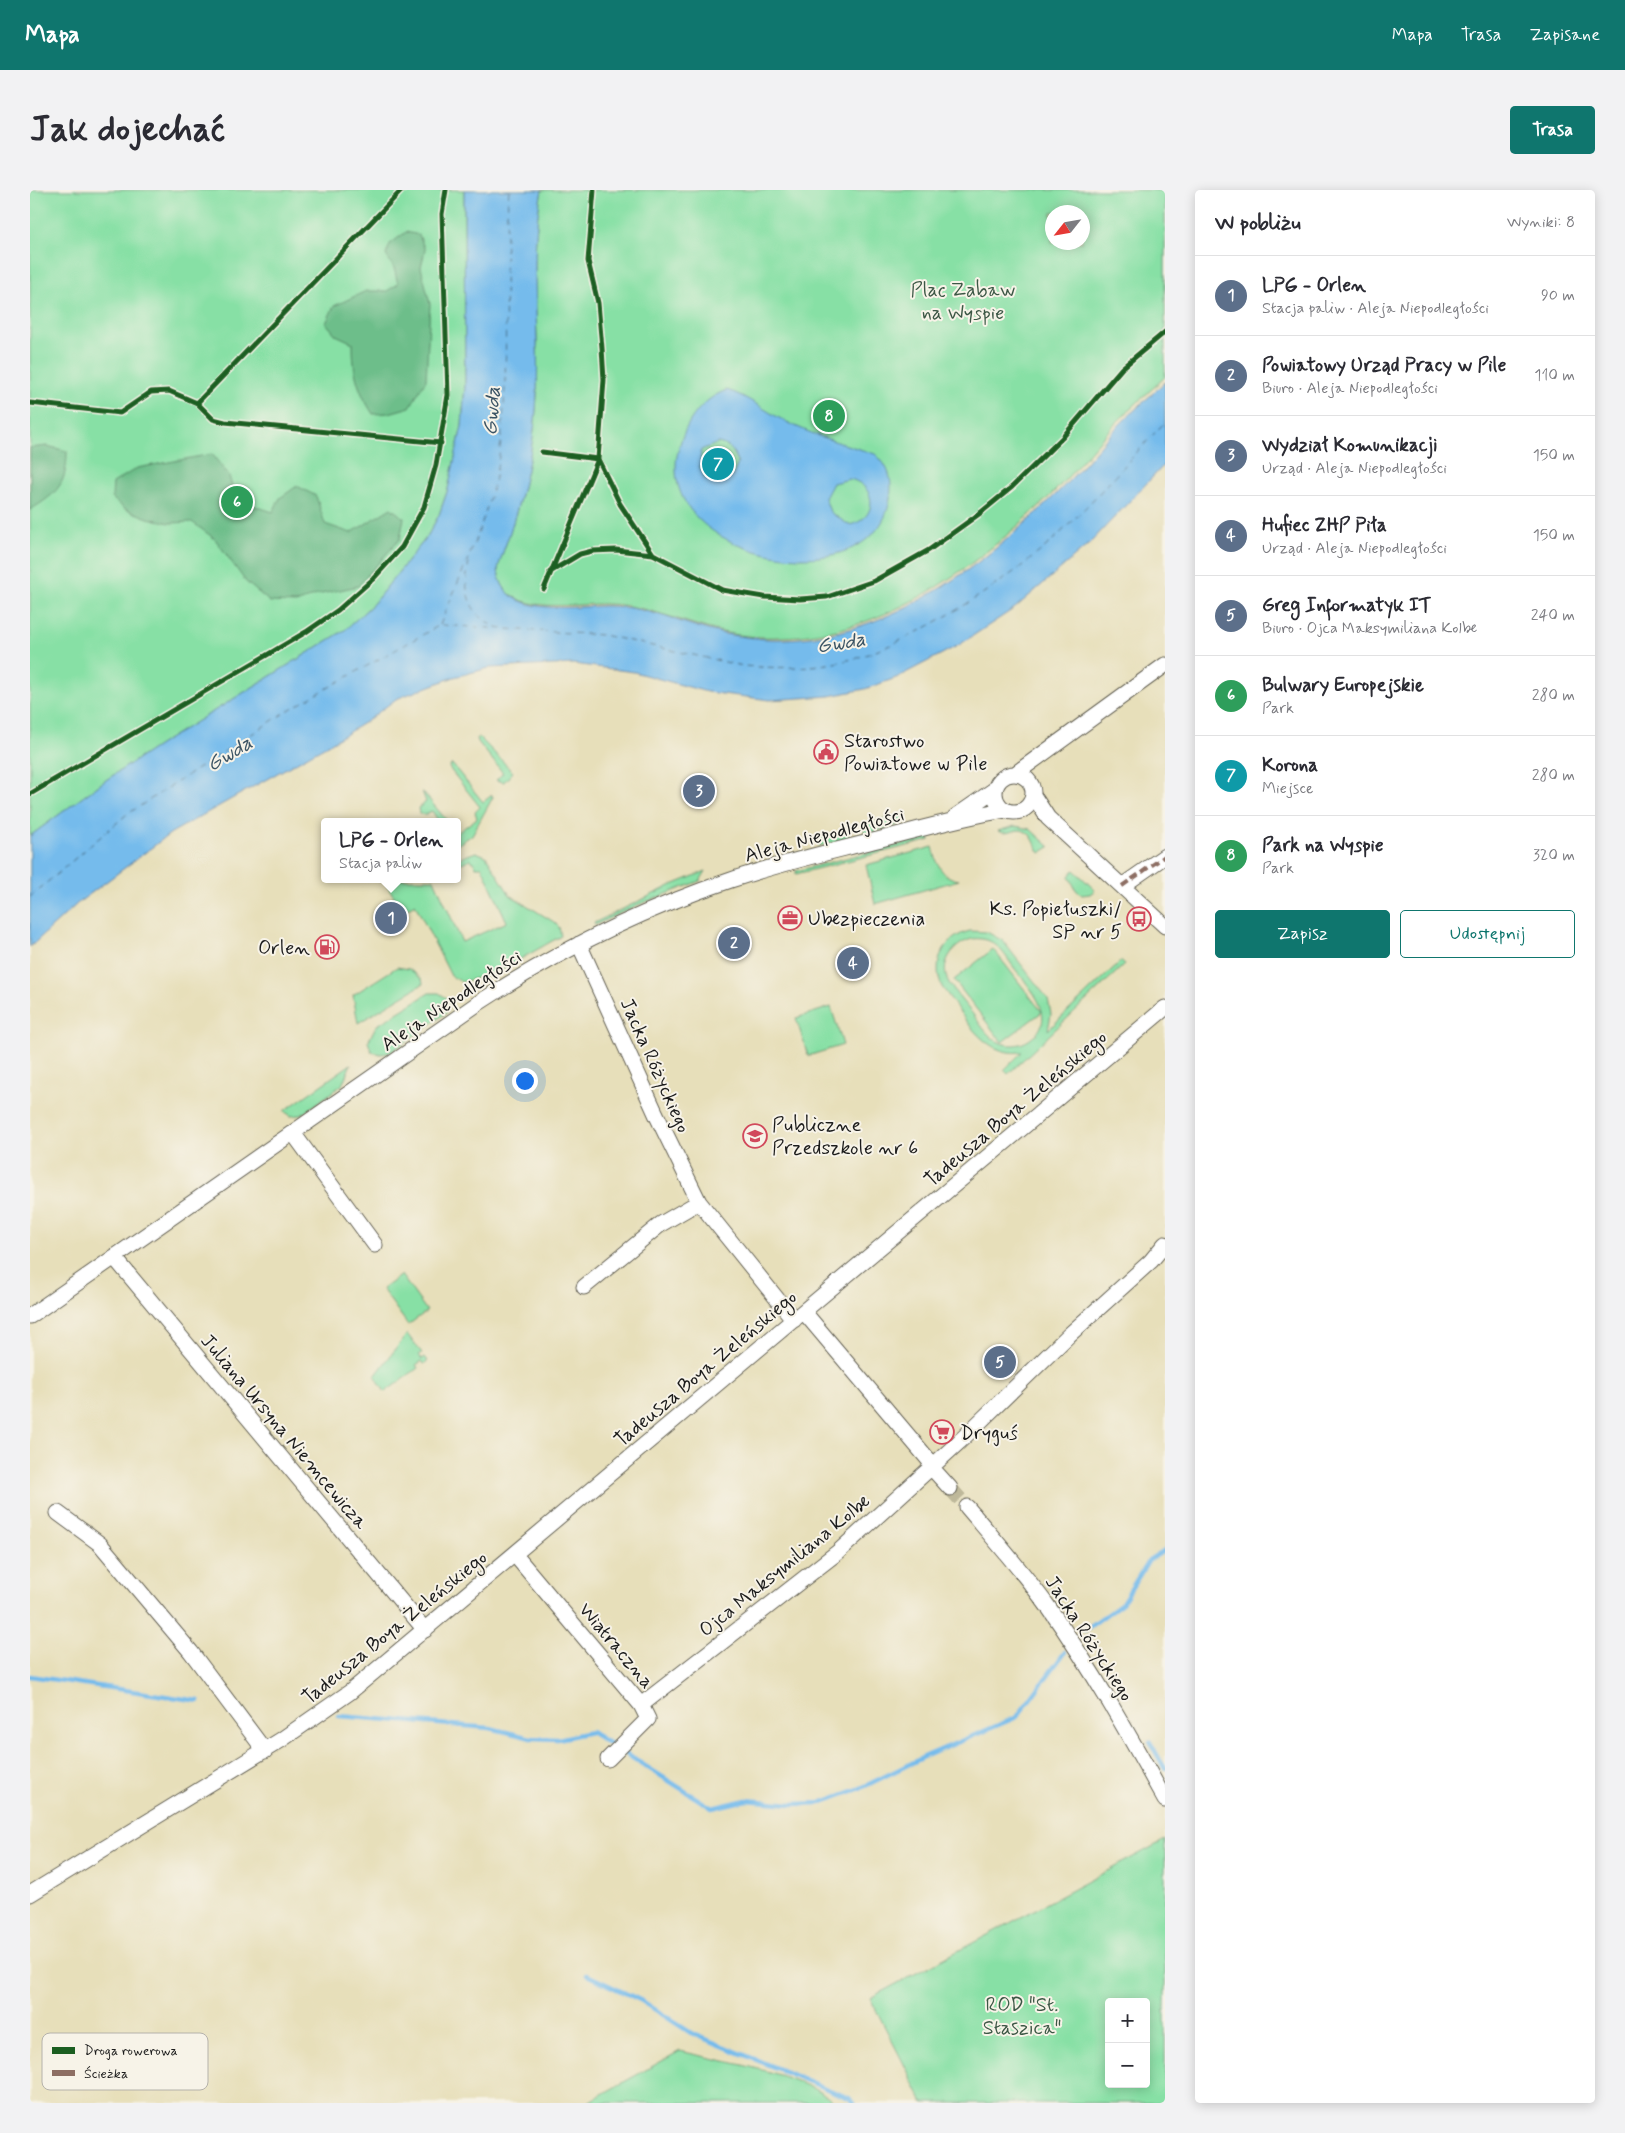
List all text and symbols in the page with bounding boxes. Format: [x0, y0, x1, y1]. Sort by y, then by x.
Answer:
text: Mapa [25, 20, 80, 51]
text: Mapa [1392, 23, 1433, 47]
text: Trasa [1461, 23, 1501, 47]
text: Zapisane [1529, 23, 1600, 47]
button: Trasa [1510, 106, 1595, 154]
text: Jak dojechać [30, 107, 225, 153]
north arrow [1045, 205, 1090, 250]
text: W pobliżu [1215, 209, 1301, 237]
text: Wyniki: 8 [1507, 212, 1575, 233]
text: LPG - Orlen [1262, 273, 1366, 298]
park label: Plac Zabaw na Wyspie [911, 277, 1016, 327]
text: 1 [1227, 285, 1235, 306]
text: 90 m [1541, 285, 1575, 306]
text: Stacja paliw · Aleja Niepodległości [1262, 298, 1489, 319]
text: Powiatowy Urząd Pracy w Pile [1262, 353, 1506, 378]
text: 2 [1227, 365, 1235, 386]
text: 110 m [1534, 365, 1575, 386]
text: Biuro · Aleja Niepodległości [1262, 378, 1438, 399]
water label: Gwda [476, 385, 508, 437]
pin: 8 [813, 397, 845, 435]
text: Wydział Komunikacji [1262, 433, 1437, 458]
pin: 7 [702, 445, 734, 483]
text: 3 [1227, 445, 1235, 466]
text: 150 m [1533, 445, 1575, 466]
text: Urząd · Aleja Niepodległości [1262, 458, 1447, 479]
pin: 6 [221, 483, 253, 521]
text: Hufiec ZHP Piła [1262, 513, 1387, 538]
text: 4 [1226, 525, 1236, 546]
text: 150 m [1533, 525, 1575, 546]
text: Urząd · Aleja Niepodległości [1262, 538, 1447, 559]
text: Greg Informatyk IT [1262, 593, 1432, 618]
text: 5 [1226, 605, 1236, 626]
text: 240 m [1531, 605, 1575, 626]
text: Biuro · Ojca Maksymiliana Kolbe [1262, 618, 1477, 639]
water label: Gwda [815, 625, 868, 661]
text: Bulwary Europejskie [1262, 673, 1424, 698]
text: 6 [1227, 685, 1235, 706]
text: 280 m [1532, 685, 1575, 706]
text: Park [1262, 698, 1294, 719]
place label: Starostwo Powiatowe w Pile [844, 728, 987, 778]
water label: Gwda [201, 729, 258, 779]
public building icon: Starostwo Powiatowe w Pile [813, 739, 839, 765]
text: Korona [1262, 753, 1318, 778]
text: 7 [1226, 765, 1236, 786]
text: 280 m [1532, 765, 1575, 786]
pin: 3 [683, 772, 715, 810]
text: Miejsce [1262, 778, 1313, 799]
street label: Aleja Niepodległości [741, 801, 907, 870]
popup [321, 818, 461, 883]
text: LPG - Orlen [339, 828, 443, 853]
text: Park na Wyspie [1262, 833, 1384, 858]
text: 8 [1226, 845, 1236, 866]
text: 320 m [1533, 845, 1575, 866]
text: Stacja paliw [339, 853, 422, 874]
text: Park [1262, 858, 1294, 879]
place label: Ks. Popiełuszki/ SP nr 5 [989, 896, 1122, 946]
pin: 1 [375, 899, 407, 937]
office icon: Ubezpieczenia [777, 905, 803, 931]
place label: Ubezpieczenia [808, 906, 925, 933]
bus stop icon: Ks. Popiełuszki/ SP nr 5 [1126, 906, 1152, 932]
button: Zapisz [1215, 910, 1390, 958]
button: Udostępnij [1400, 910, 1575, 958]
pin: 2 [718, 924, 750, 962]
fuel station icon: Orlen [314, 934, 340, 960]
place label: Orlen [258, 935, 310, 962]
street label: Aleja Niepodległości [376, 944, 528, 1058]
pin: 4 [837, 944, 869, 982]
street label: Jacka Różyckiego [613, 994, 696, 1137]
street label: Tadeusza Boya Żeleńskiego [919, 1025, 1114, 1195]
your location [512, 1068, 538, 1094]
place label: Publiczne Przedszkole nr 6 [772, 1112, 918, 1162]
school or university icon: Publiczne Przedszkole nr 6 [742, 1123, 768, 1149]
street label: Tadeusza Boya Żeleńskiego [609, 1285, 804, 1455]
street label: Juliana Ursyna Niemcewicza [194, 1329, 374, 1536]
pin: 5 [984, 1343, 1016, 1381]
supermarket icon: Dryguś [929, 1419, 955, 1445]
place label: Dryguś [960, 1420, 1018, 1447]
street label: Ojca Maksymiliana Kolbe [694, 1489, 876, 1644]
street label: Tadeusza Boya Żeleńskiego [297, 1545, 494, 1712]
street label: Jacka Różyckiego [1038, 1571, 1139, 1707]
street label: Wiatraczna [572, 1597, 660, 1695]
park label: ROD "St. Staszica" [983, 1992, 1061, 2042]
map controls [1105, 1998, 1150, 2088]
button: + [1105, 1998, 1150, 2043]
legend [42, 2033, 208, 2090]
text: Droga rowerowa [84, 2042, 178, 2060]
button: − [1105, 2043, 1150, 2088]
text: Ścieżka [84, 2065, 128, 2083]

